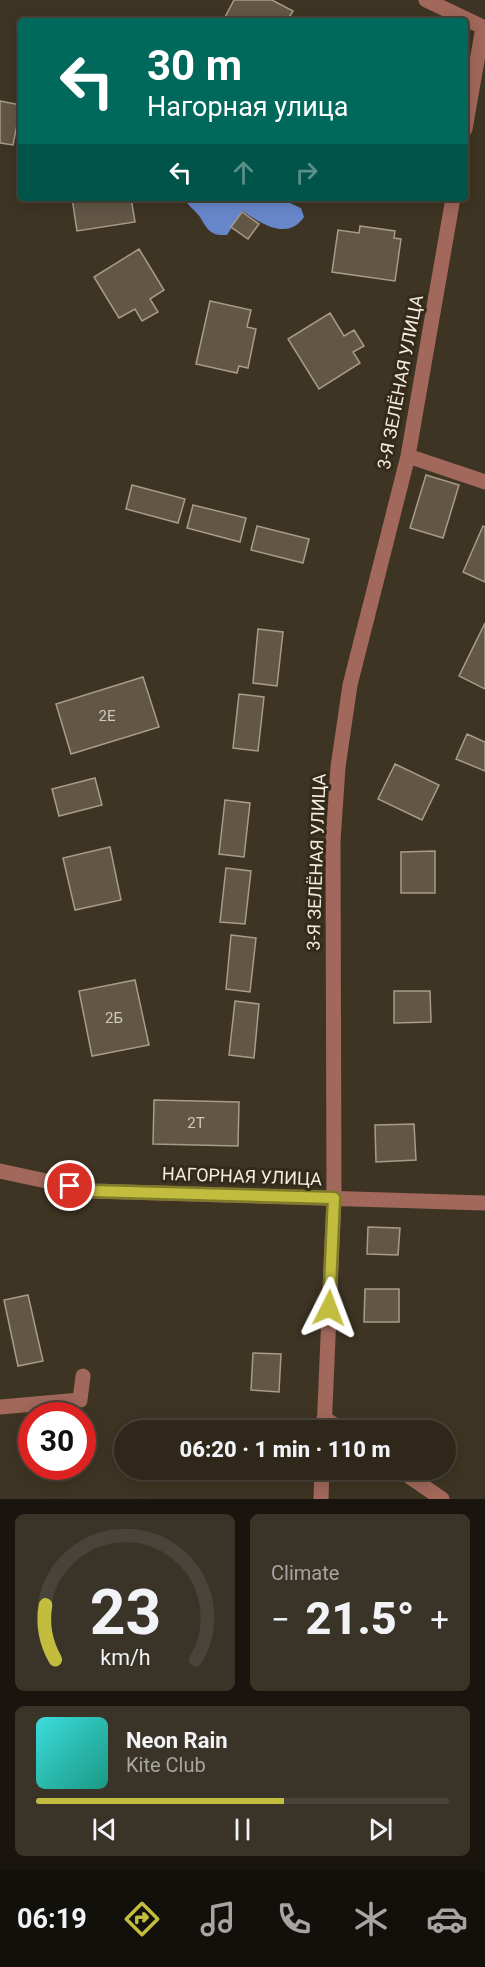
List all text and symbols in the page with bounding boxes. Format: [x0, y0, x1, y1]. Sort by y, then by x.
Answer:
text: 30 m [147, 41, 242, 90]
icon: left [48, 42, 126, 120]
text: Нагорная улица [147, 91, 348, 123]
icon: left [164, 156, 197, 189]
icon: ahead [227, 156, 260, 189]
icon: right [290, 156, 323, 189]
street label: 3-Я ЗЕЛЁНАЯ УЛИЦА [373, 293, 427, 471]
house number: 2Е [99, 707, 116, 725]
street label: 3-Я ЗЕЛЁНАЯ УЛИЦА [302, 773, 330, 951]
house number: 2Б [105, 1009, 123, 1027]
house number: 2Т [187, 1114, 205, 1132]
pin [44, 1160, 95, 1211]
street label: НАГОРНАЯ УЛИЦА [162, 1163, 323, 1189]
icon: arrive [53, 1169, 86, 1202]
position arrow [297, 1276, 361, 1340]
speed limit sign: 30 [18, 1402, 96, 1480]
text: 06:20 · 1 min · 110 m [180, 1437, 390, 1462]
text: Climate [271, 1561, 339, 1585]
text: 23 [89, 1576, 161, 1649]
text: 21.5° [306, 1592, 415, 1645]
text: − [271, 1600, 290, 1639]
text: + [430, 1600, 449, 1639]
text: km/h [100, 1645, 150, 1670]
text: Neon Rain [126, 1728, 228, 1753]
text: Kite Club [126, 1753, 206, 1777]
icon: previous [88, 1813, 121, 1846]
icon: pause [226, 1813, 259, 1846]
icon: next [364, 1813, 397, 1846]
icon: directions [121, 1898, 163, 1940]
icon: music [197, 1898, 239, 1940]
icon: phone [273, 1898, 315, 1940]
icon: climate [350, 1898, 392, 1940]
icon: car [426, 1898, 468, 1940]
text: 06:19 [17, 1903, 87, 1935]

